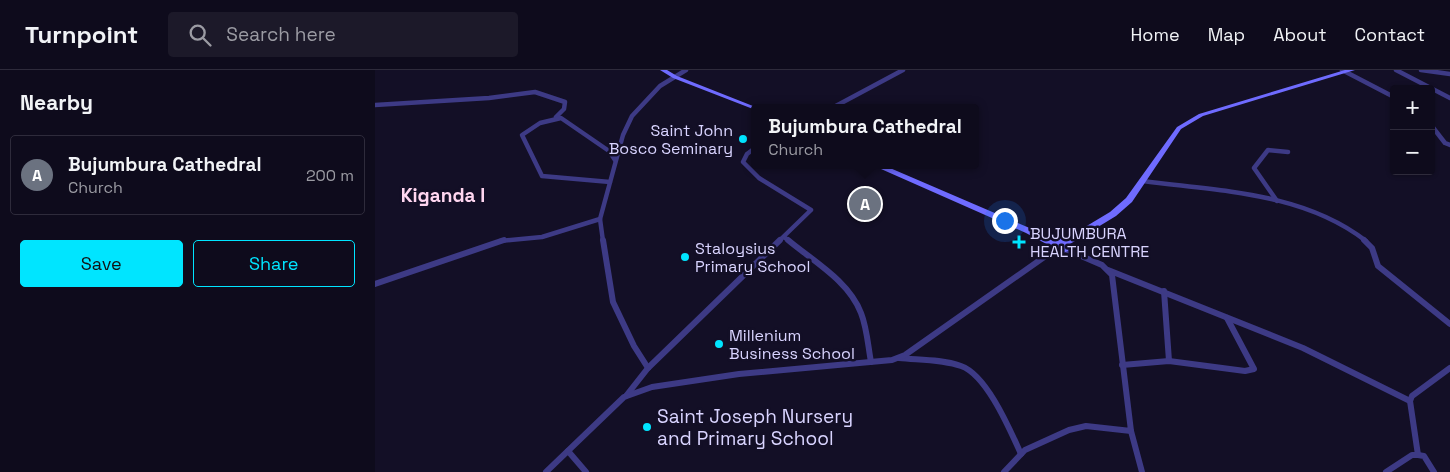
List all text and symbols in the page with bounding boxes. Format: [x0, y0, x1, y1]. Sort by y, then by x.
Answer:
search box [168, 12, 518, 57]
text: Turnpoint [25, 19, 138, 50]
icon: search [186, 21, 214, 49]
text: Search here [226, 22, 336, 47]
text: Home [1131, 23, 1180, 46]
text: Map [1208, 23, 1245, 46]
text: About [1273, 23, 1327, 46]
text: Contact [1355, 23, 1425, 46]
map controls [1390, 85, 1435, 175]
button: + [1390, 85, 1435, 130]
text: Nearby [20, 89, 93, 116]
popup [751, 104, 979, 169]
text: Bujumbura Cathedral [768, 114, 962, 139]
place label: Saint John Bosco Seminary [609, 120, 733, 159]
button: − [1390, 130, 1435, 175]
marker: Saint John Bosco Seminary [737, 133, 749, 145]
text: Church [768, 139, 823, 160]
text: Bujumbura Cathedral [68, 152, 262, 177]
text: A [32, 165, 42, 186]
text: 200 m [306, 165, 354, 186]
text: Church [68, 177, 123, 198]
district label: Kiganda I [401, 183, 485, 208]
pin: A [849, 185, 881, 223]
your location [992, 208, 1018, 234]
place label: BUJUMBURA HEALTH CENTRE [1030, 223, 1149, 262]
marker: BUJUMBURA HEALTH CENTRE [1012, 235, 1026, 249]
place label: Staloysius Primary School [695, 238, 810, 277]
button: Save [20, 240, 183, 287]
button: Share [193, 240, 355, 287]
marker: Staloysius Primary School [679, 251, 691, 263]
place label: Millenium Business School [729, 325, 855, 364]
marker: Millenium Business School [713, 338, 725, 350]
place label: Saint Joseph Nursery and Primary School [657, 404, 853, 451]
marker: Saint Joseph Nursery and Primary School [641, 421, 653, 433]

